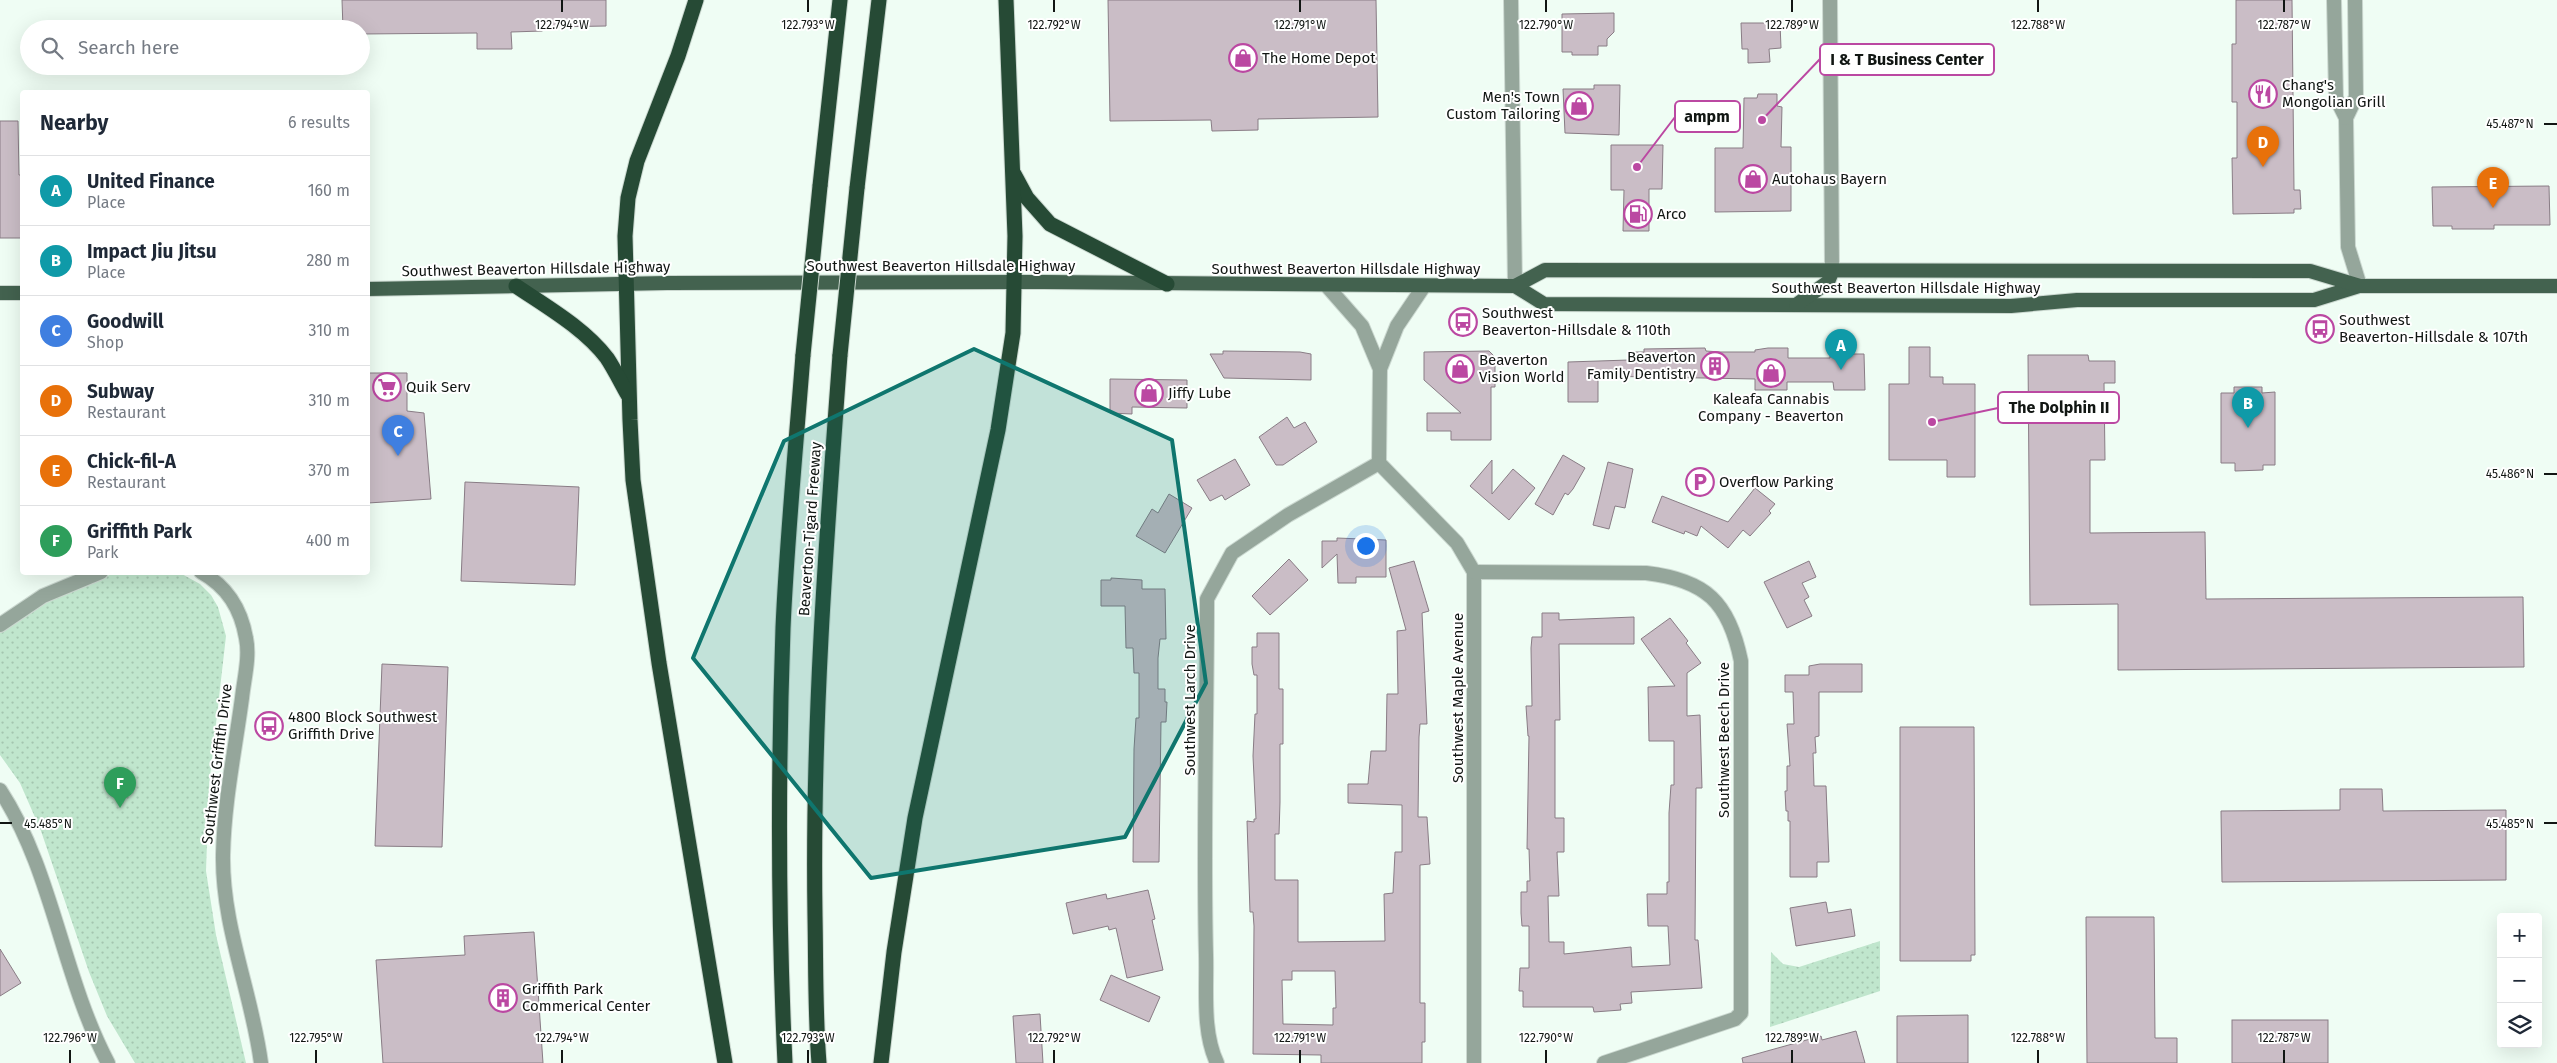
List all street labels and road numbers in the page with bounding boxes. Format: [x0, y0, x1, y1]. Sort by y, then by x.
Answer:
street label: Southwest Beaverton Hillsdale Highway [807, 257, 1076, 275]
street label: Southwest Beaverton Hillsdale Highway [401, 258, 671, 280]
street label: Southwest Beaverton Hillsdale Highway [1212, 260, 1481, 278]
street label: Southwest Beaverton Hillsdale Highway [1772, 279, 2041, 297]
street label: Beaverton-Tigard Freeway [795, 441, 825, 617]
street label: Southwest Maple Avenue [1449, 613, 1467, 783]
street label: Southwest Larch Drive [1181, 624, 1199, 776]
street label: Southwest Beech Drive [1715, 662, 1733, 818]
street label: Southwest Griffith Drive [198, 683, 236, 845]

